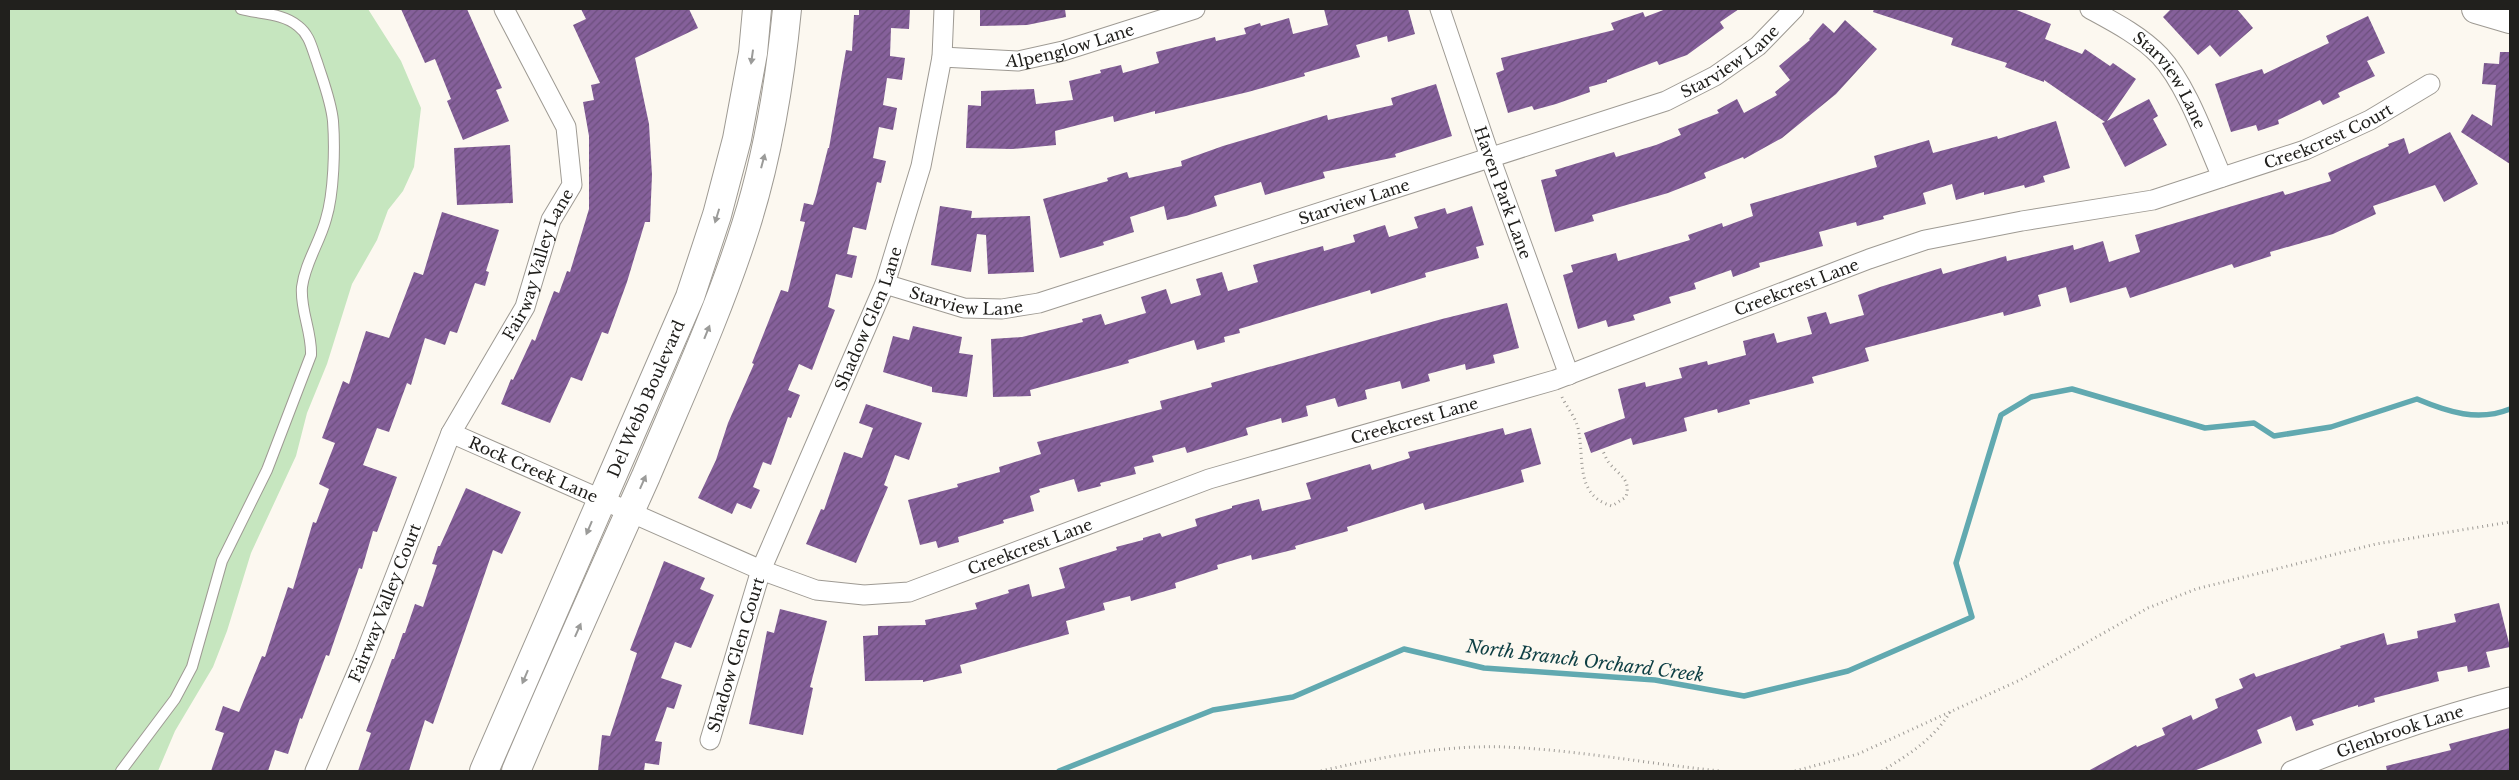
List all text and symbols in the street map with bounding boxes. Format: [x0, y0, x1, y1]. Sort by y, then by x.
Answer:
street label: Alpenglow Lane [1004, 19, 1136, 71]
street label: Starview Lane [1677, 21, 1783, 102]
street label: Starview Lane [2129, 27, 2210, 132]
one-way arrow [748, 50, 756, 66]
street label: Creekcrest Court [2261, 99, 2396, 173]
street label: Haven Park Lane [1470, 123, 1536, 262]
one-way arrow [759, 154, 767, 169]
street label: Starview Lane [1296, 174, 1412, 229]
street label: Fairway Valley Lane [498, 185, 577, 344]
one-way arrow [712, 208, 720, 223]
street label: Shadow Glen Lane [830, 244, 906, 394]
street label: Creekcrest Lane [1731, 254, 1862, 320]
street label: Starview Lane [907, 282, 1025, 319]
street label: Del Webb Boulevard [603, 317, 689, 480]
one-way arrow [703, 325, 711, 339]
street label: Creekcrest Lane [1348, 392, 1480, 448]
street label: Rock Creek Lane [466, 432, 601, 507]
one-way arrow [639, 475, 647, 489]
street label: Creekcrest Lane [965, 514, 1095, 579]
street label: Fairway Valley Court [344, 520, 425, 685]
one-way arrow [584, 521, 592, 535]
street label: Shadow Glen Court [703, 575, 768, 735]
one-way arrow [574, 623, 582, 637]
water label: North Branch Orchard Creek [1464, 635, 1705, 687]
one-way arrow [520, 670, 528, 684]
street label: Glenbrook Lane [2333, 701, 2466, 762]

